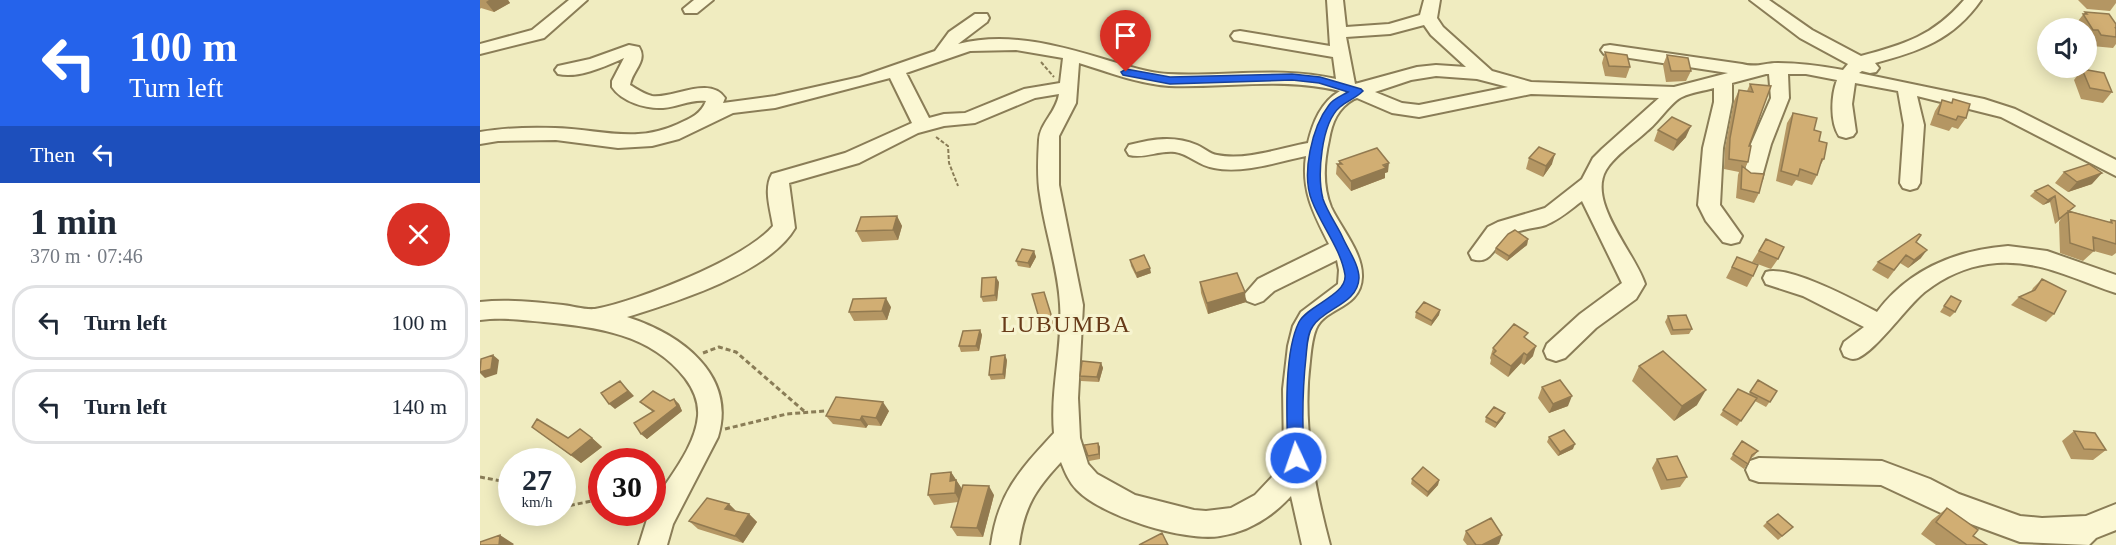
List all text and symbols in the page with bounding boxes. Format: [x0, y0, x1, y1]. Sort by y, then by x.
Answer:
pin [1100, 10, 1151, 72]
map controls [2037, 18, 2097, 78]
button: sound [2037, 18, 2097, 78]
icon: arrive [1109, 19, 1142, 52]
icon: left [30, 24, 108, 102]
text: 100 m [129, 24, 238, 70]
text: Turn left [129, 73, 223, 103]
icon: left [87, 138, 120, 171]
text: Then [30, 142, 75, 167]
text: 1 min [30, 202, 117, 242]
button: close [387, 203, 450, 266]
text: 370 m · 07:46 [30, 245, 143, 267]
icon: left [33, 306, 66, 339]
text: Turn left [84, 310, 167, 335]
text: 100 m [391, 310, 447, 335]
district label: LUBUMBA [1001, 311, 1131, 337]
icon: left [33, 390, 66, 423]
text: Turn left [84, 394, 167, 419]
text: 140 m [391, 394, 447, 419]
position arrow [1264, 426, 1328, 490]
speed limit sign: 30 [588, 448, 666, 526]
text: 27 [522, 463, 552, 496]
text: km/h [522, 494, 552, 510]

